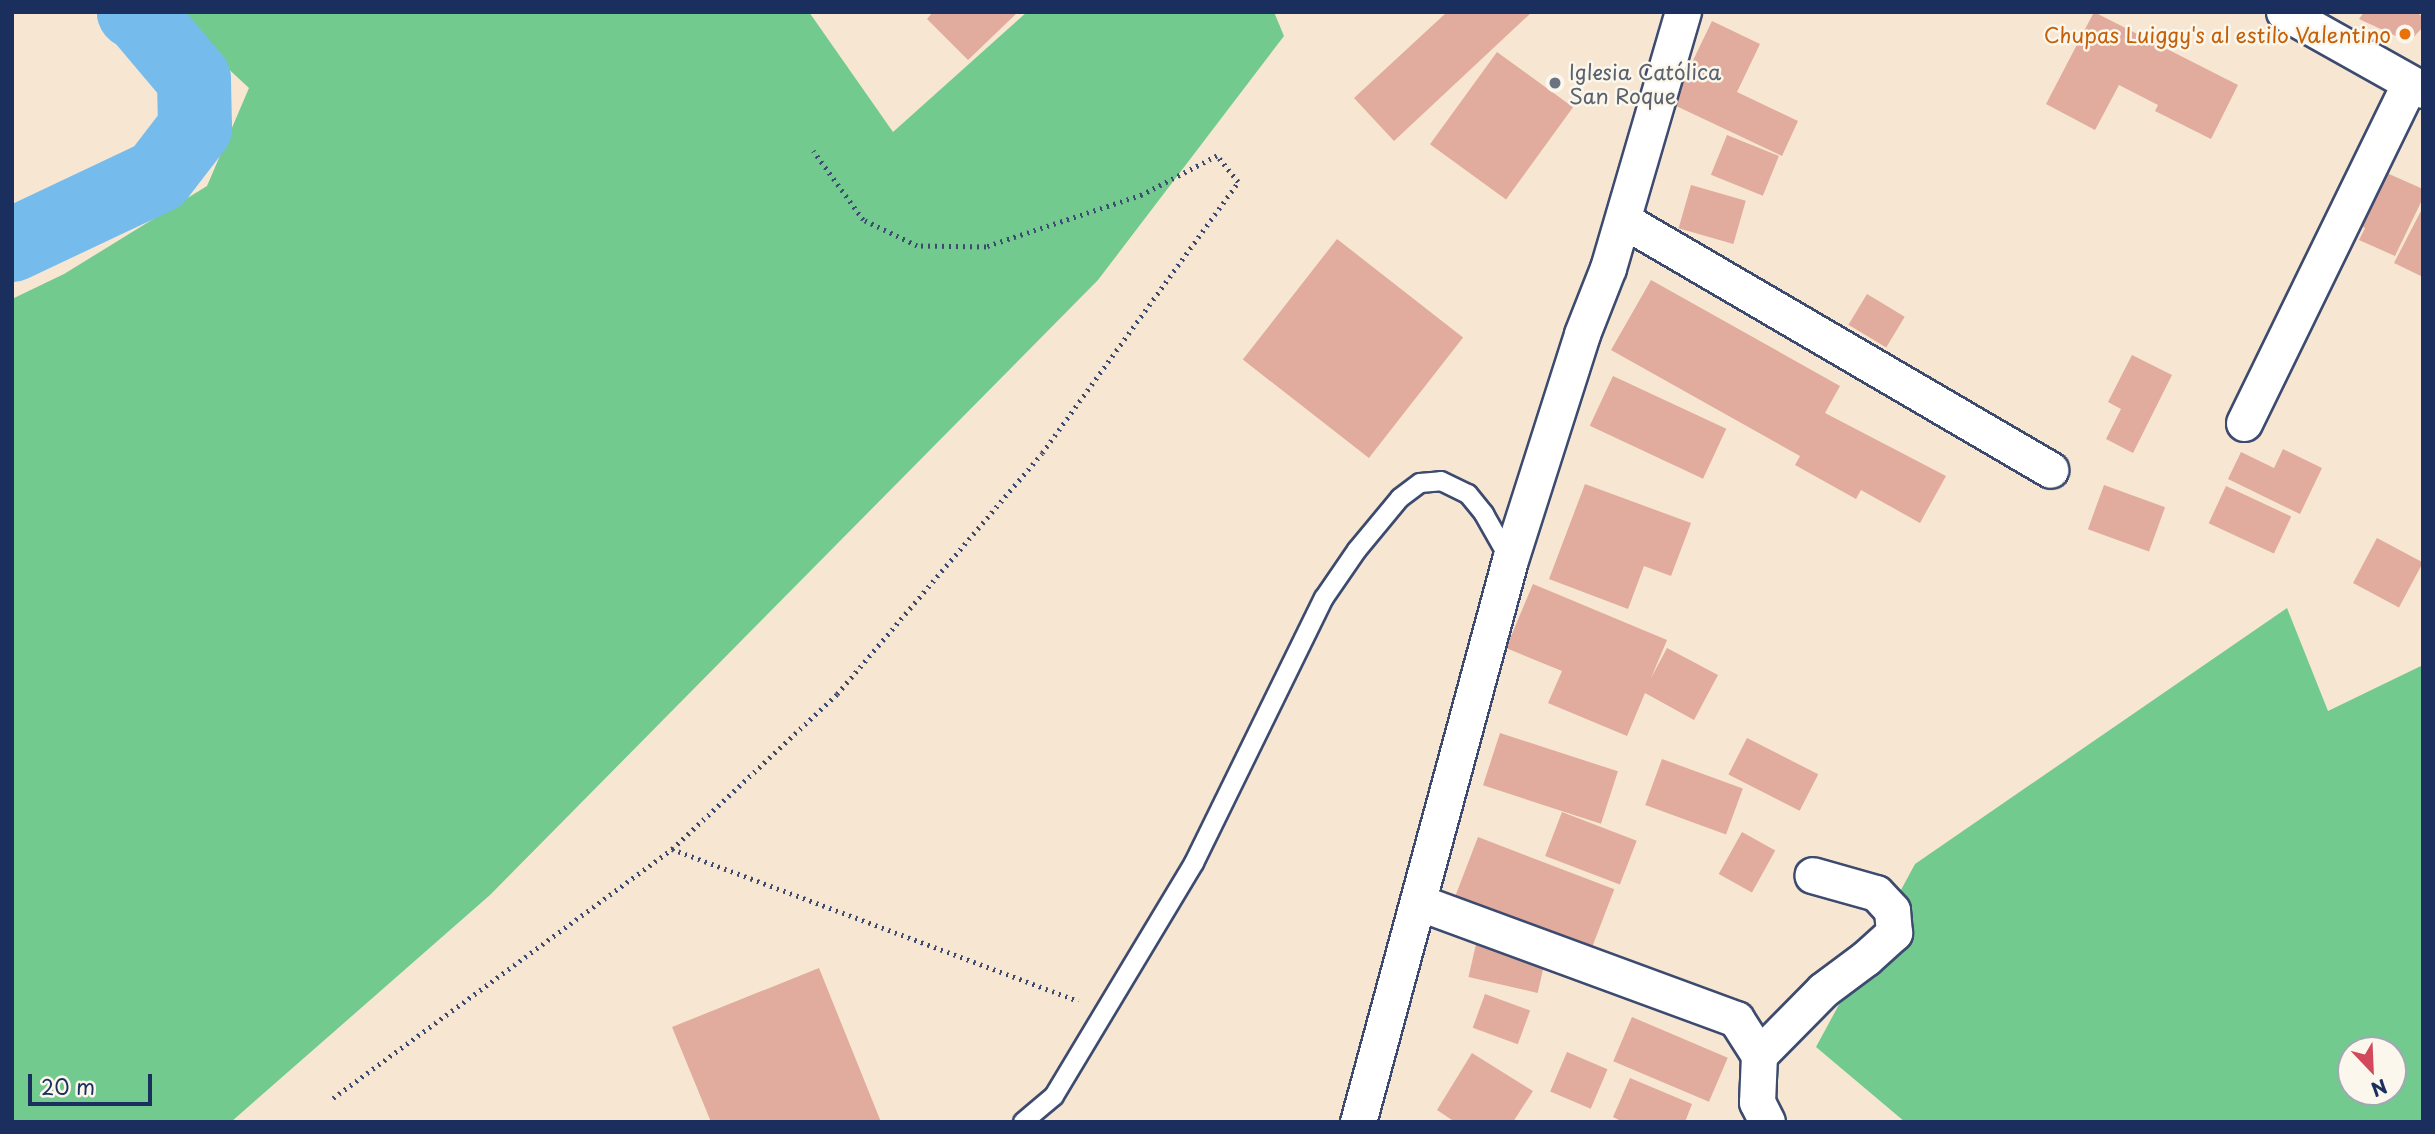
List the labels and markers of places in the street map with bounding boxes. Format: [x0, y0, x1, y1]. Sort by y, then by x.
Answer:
place label: Chupas Luiggy's al estilo Valentino [2043, 21, 2391, 47]
marker: Chupas Luiggy's al estilo Valentino [2397, 26, 2413, 42]
place label: Iglesia Católica San Roque [1569, 58, 1721, 108]
marker: Iglesia Católica San Roque [1547, 75, 1563, 91]

